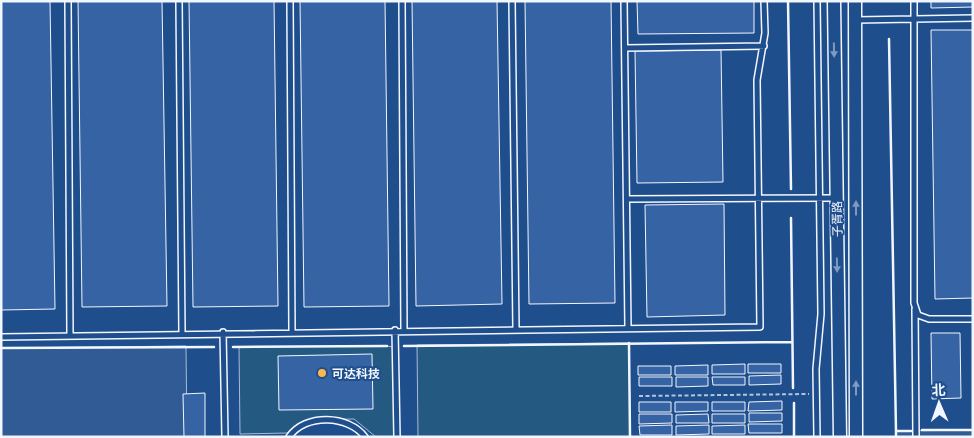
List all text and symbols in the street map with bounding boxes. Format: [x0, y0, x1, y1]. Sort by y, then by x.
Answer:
one-way arrow [831, 42, 839, 58]
one-way arrow [852, 200, 860, 216]
street label: 子胥路 [827, 201, 847, 237]
one-way arrow [834, 257, 842, 273]
place label: 可达科技 [332, 364, 380, 383]
marker: 可达科技 [316, 367, 328, 379]
north arrow [914, 378, 964, 428]
text: 北 [931, 379, 946, 400]
one-way arrow [852, 380, 860, 396]

